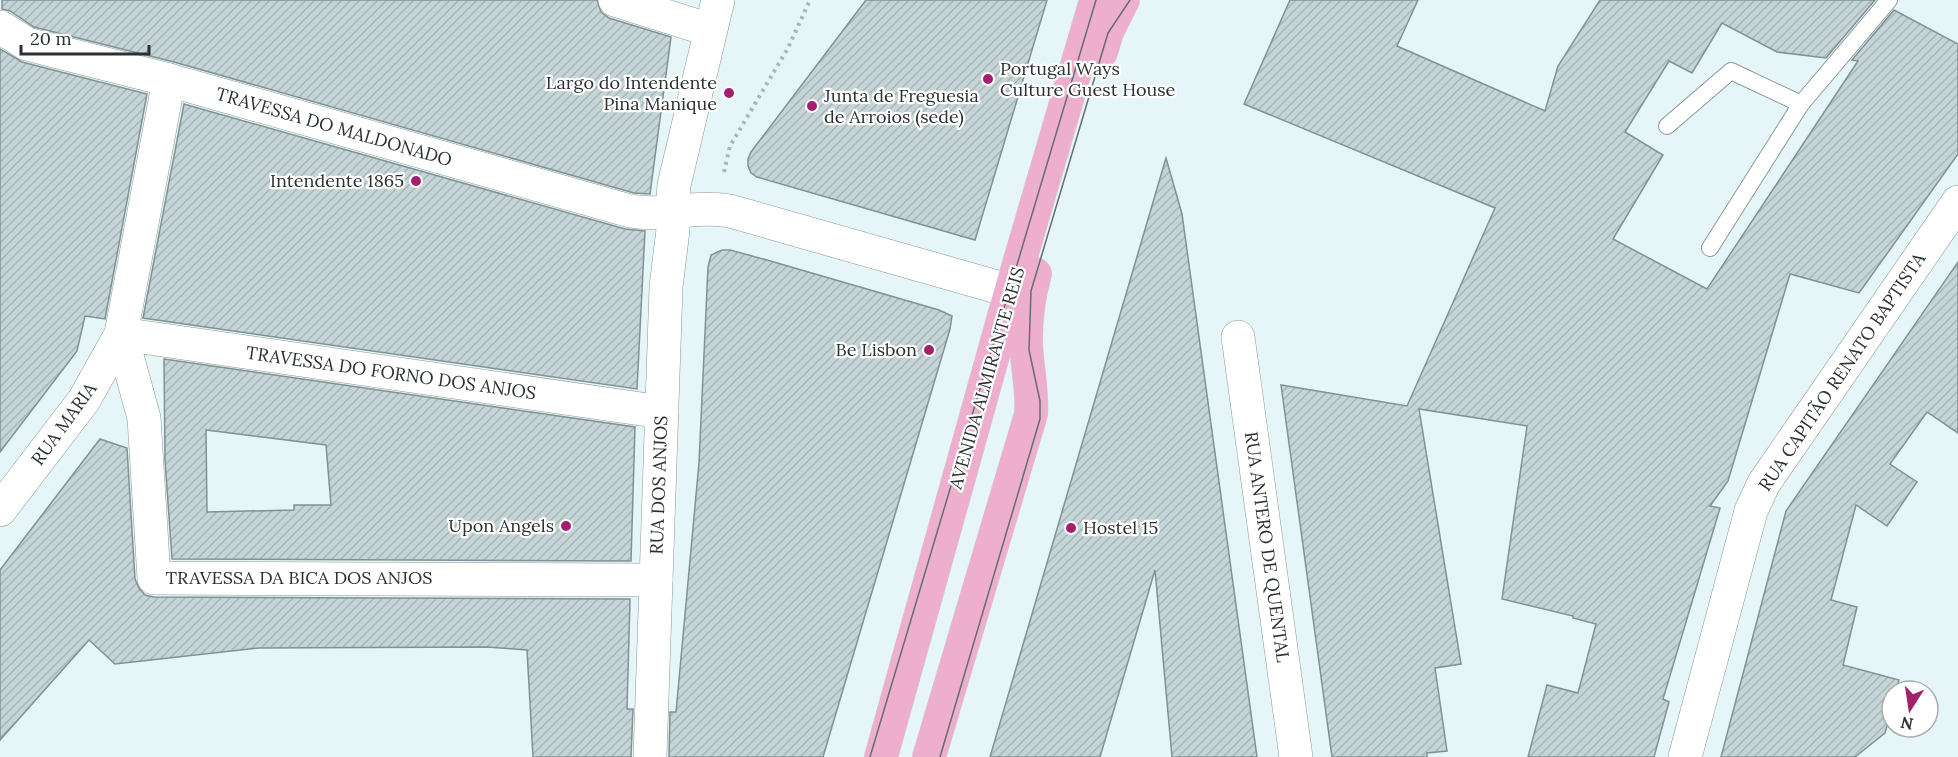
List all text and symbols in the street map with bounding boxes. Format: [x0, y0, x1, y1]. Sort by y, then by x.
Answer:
scale bar [21, 18, 148, 56]
text: 20 m [30, 27, 72, 50]
place label: Portugal Ways Culture Guest House [1000, 57, 1176, 101]
place label: Largo do Intendente Pina Manique [546, 71, 717, 115]
marker: Portugal Ways Culture Guest House [981, 72, 995, 86]
street label: TRAVESSA DO MALDONADO [213, 82, 455, 171]
place label: Junta de Freguesia de Arroios (sede) [823, 84, 979, 128]
marker: Largo do Intendente Pina Manique [722, 86, 736, 100]
marker: Junta de Freguesia de Arroios (sede) [805, 99, 819, 113]
place label: Intendente 1865 [270, 169, 404, 192]
marker: Intendente 1865 [409, 174, 423, 188]
street label: RUA CAPITÃO RENATO BAPTISTA [1753, 248, 1931, 495]
street label: AVENIDA ALMIRANTE REIS [943, 264, 1029, 493]
place label: Be Lisbon [836, 338, 917, 361]
street label: TRAVESSA DO FORNO DOS ANJOS [245, 341, 538, 404]
marker: Be Lisbon [922, 343, 936, 357]
street label: RUA MARIA [26, 377, 102, 470]
street label: RUA DOS ANJOS [645, 415, 672, 555]
street label: RUA ANTERO DE QUENTAL [1240, 430, 1295, 664]
place label: Upon Angels [448, 514, 554, 537]
place label: Hostel 15 [1083, 516, 1158, 539]
marker: Upon Angels [559, 519, 573, 533]
marker: Hostel 15 [1064, 521, 1078, 535]
street label: TRAVESSA DA BICA DOS ANJOS [166, 566, 432, 589]
north arrow [1880, 679, 1940, 739]
text: N [1899, 713, 1915, 735]

